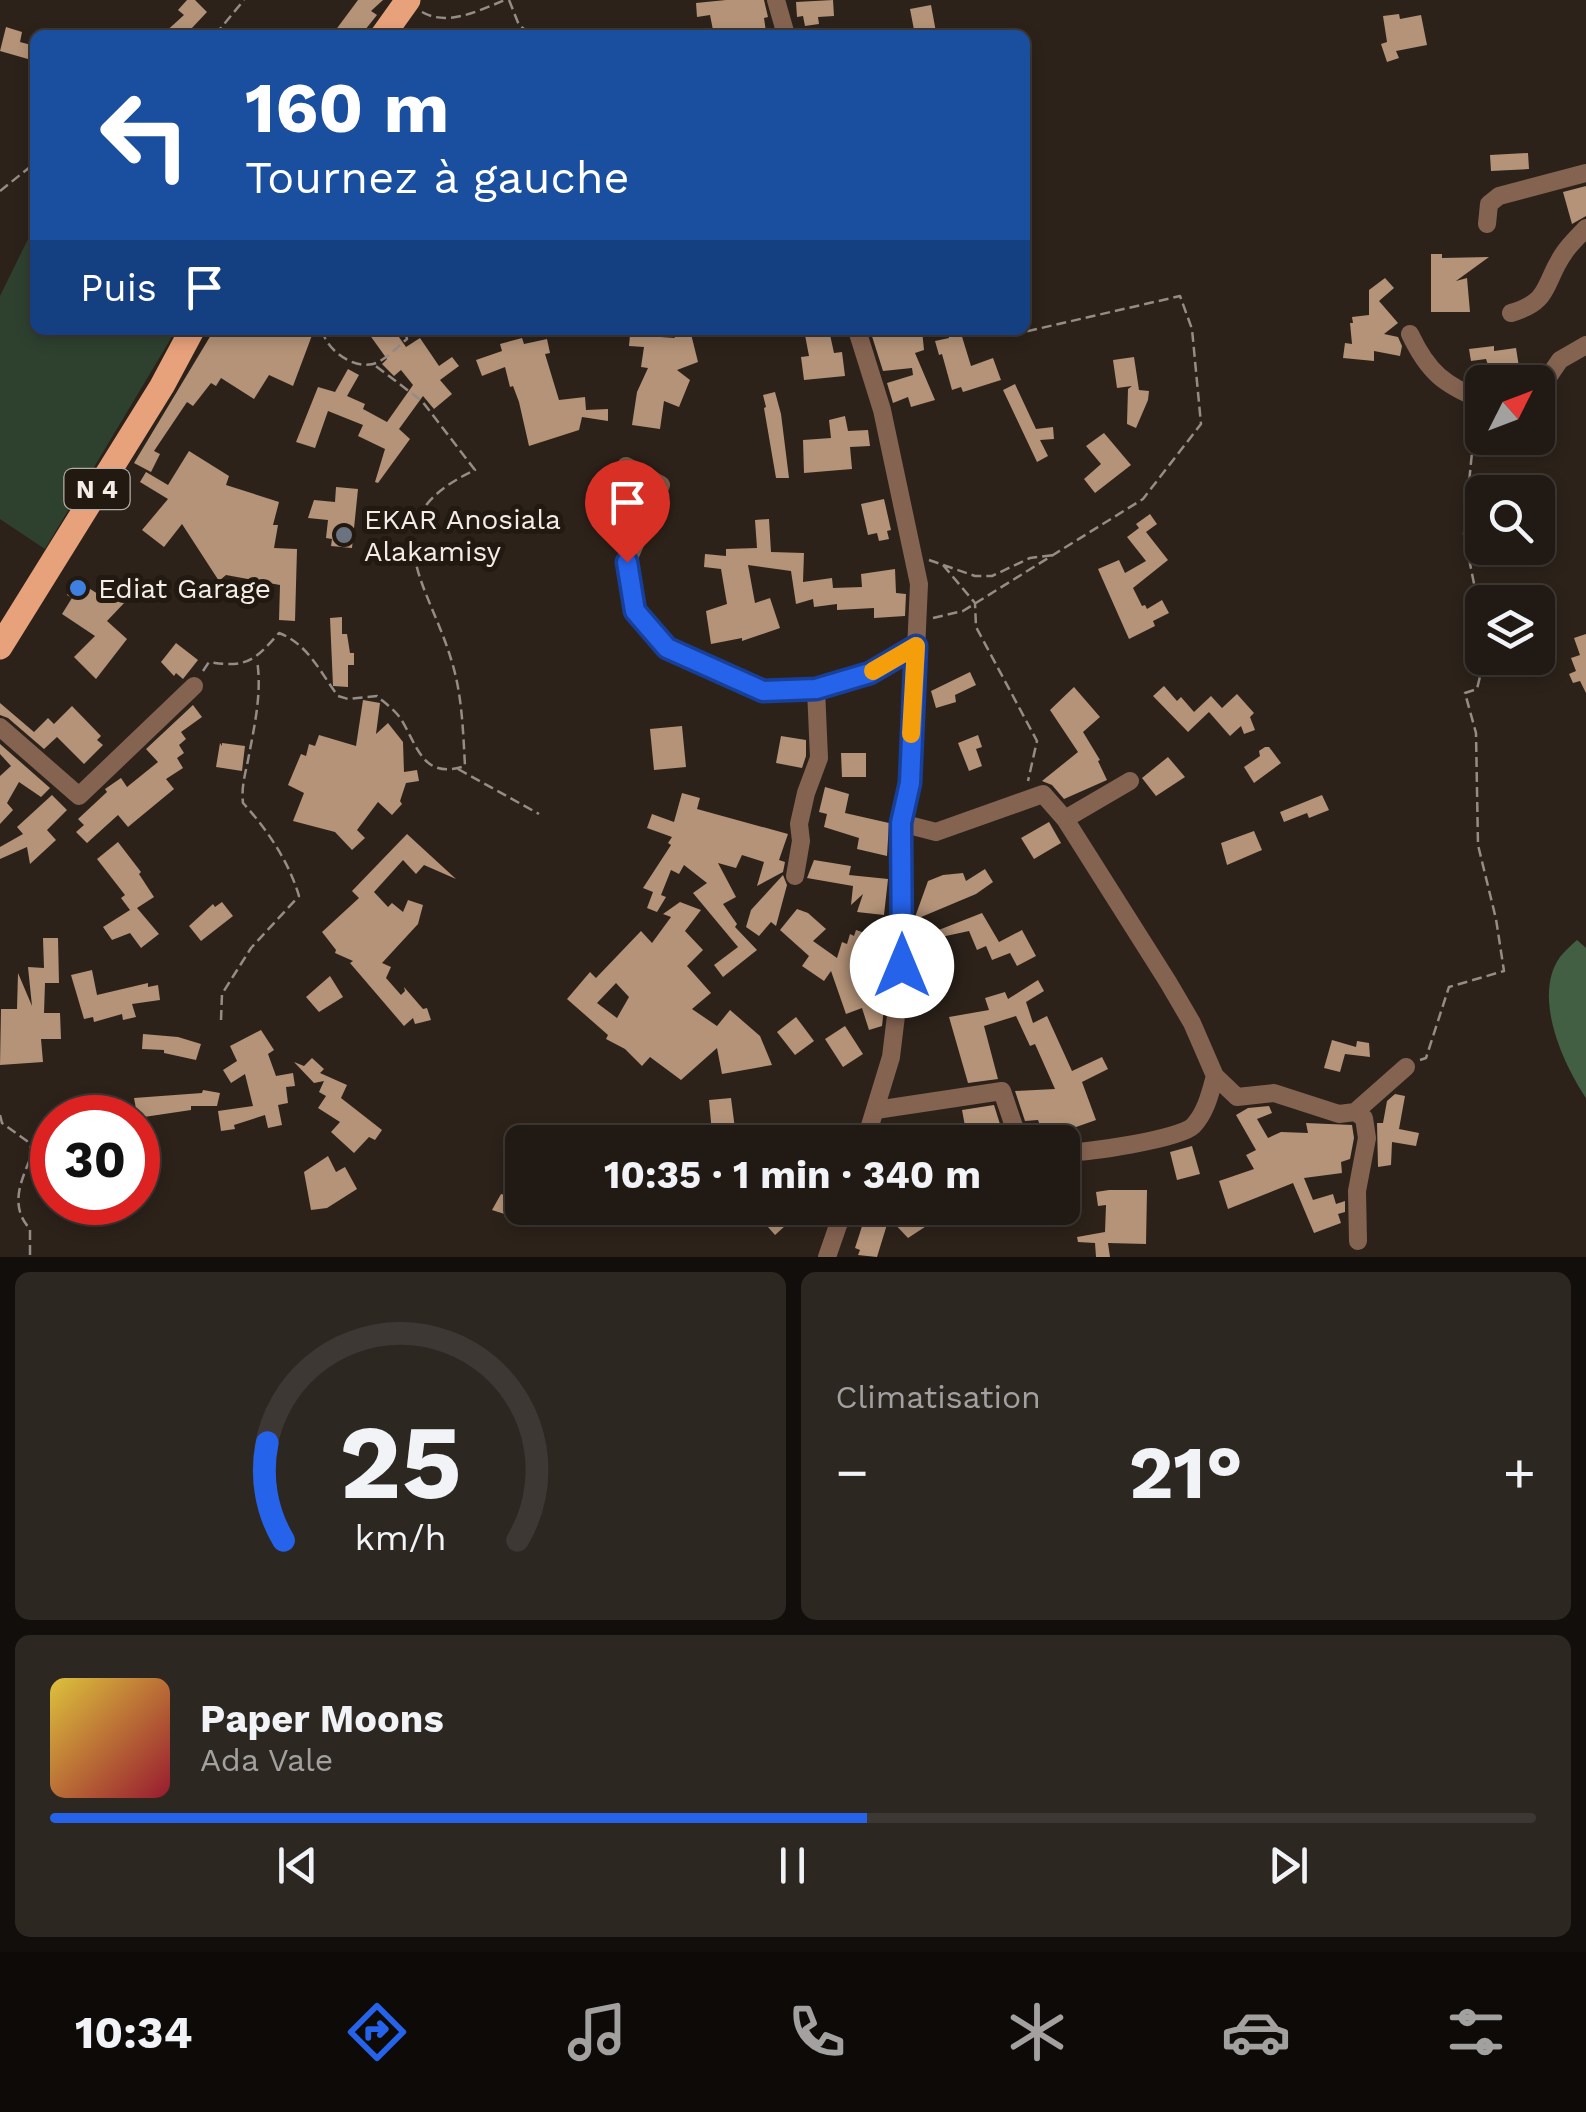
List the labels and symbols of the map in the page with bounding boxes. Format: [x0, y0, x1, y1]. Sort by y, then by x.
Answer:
north arrow [1465, 365, 1555, 455]
pin [585, 460, 670, 563]
road number: N 4 [64, 469, 130, 509]
place label: EKAR Anosiala Alakamisy [364, 503, 561, 568]
marker: EKAR Anosiala Alakamisy [333, 524, 355, 546]
place label: Ediat Garage [98, 572, 271, 605]
marker: Ediat Garage [67, 577, 89, 599]
position arrow [850, 914, 954, 1018]
speed limit sign: 30 [30, 1095, 160, 1225]

